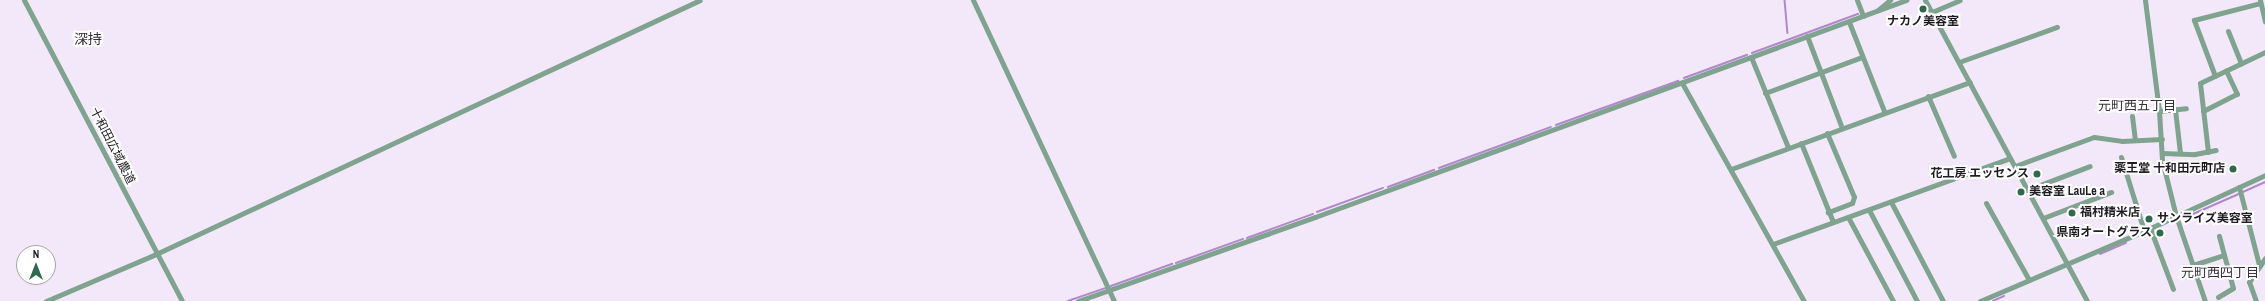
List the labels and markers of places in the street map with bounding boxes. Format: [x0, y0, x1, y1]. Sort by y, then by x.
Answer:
marker: ナカノ美容室 [1918, 4, 1928, 14]
place label: ナカノ美容室 [1887, 15, 1959, 29]
place label: 薬王堂 十和田元町店 [2114, 162, 2225, 176]
marker: 薬王堂 十和田元町店 [2228, 164, 2238, 174]
place label: 花工房 エッセンス [1930, 167, 2029, 181]
marker: 花工房 エッセンス [2032, 169, 2042, 179]
place label: 美容室 LauLe a [2029, 185, 2105, 199]
marker: 美容室 LauLe a [2016, 187, 2026, 197]
place label: 福村精米店 [2080, 206, 2140, 220]
marker: 福村精米店 [2067, 208, 2077, 218]
place label: サンライズ美容室 [2157, 212, 2253, 226]
marker: サンライズ美容室 [2144, 214, 2154, 224]
place label: 県南オートグラス [2056, 226, 2152, 240]
marker: 県南オートグラス [2155, 228, 2165, 238]

